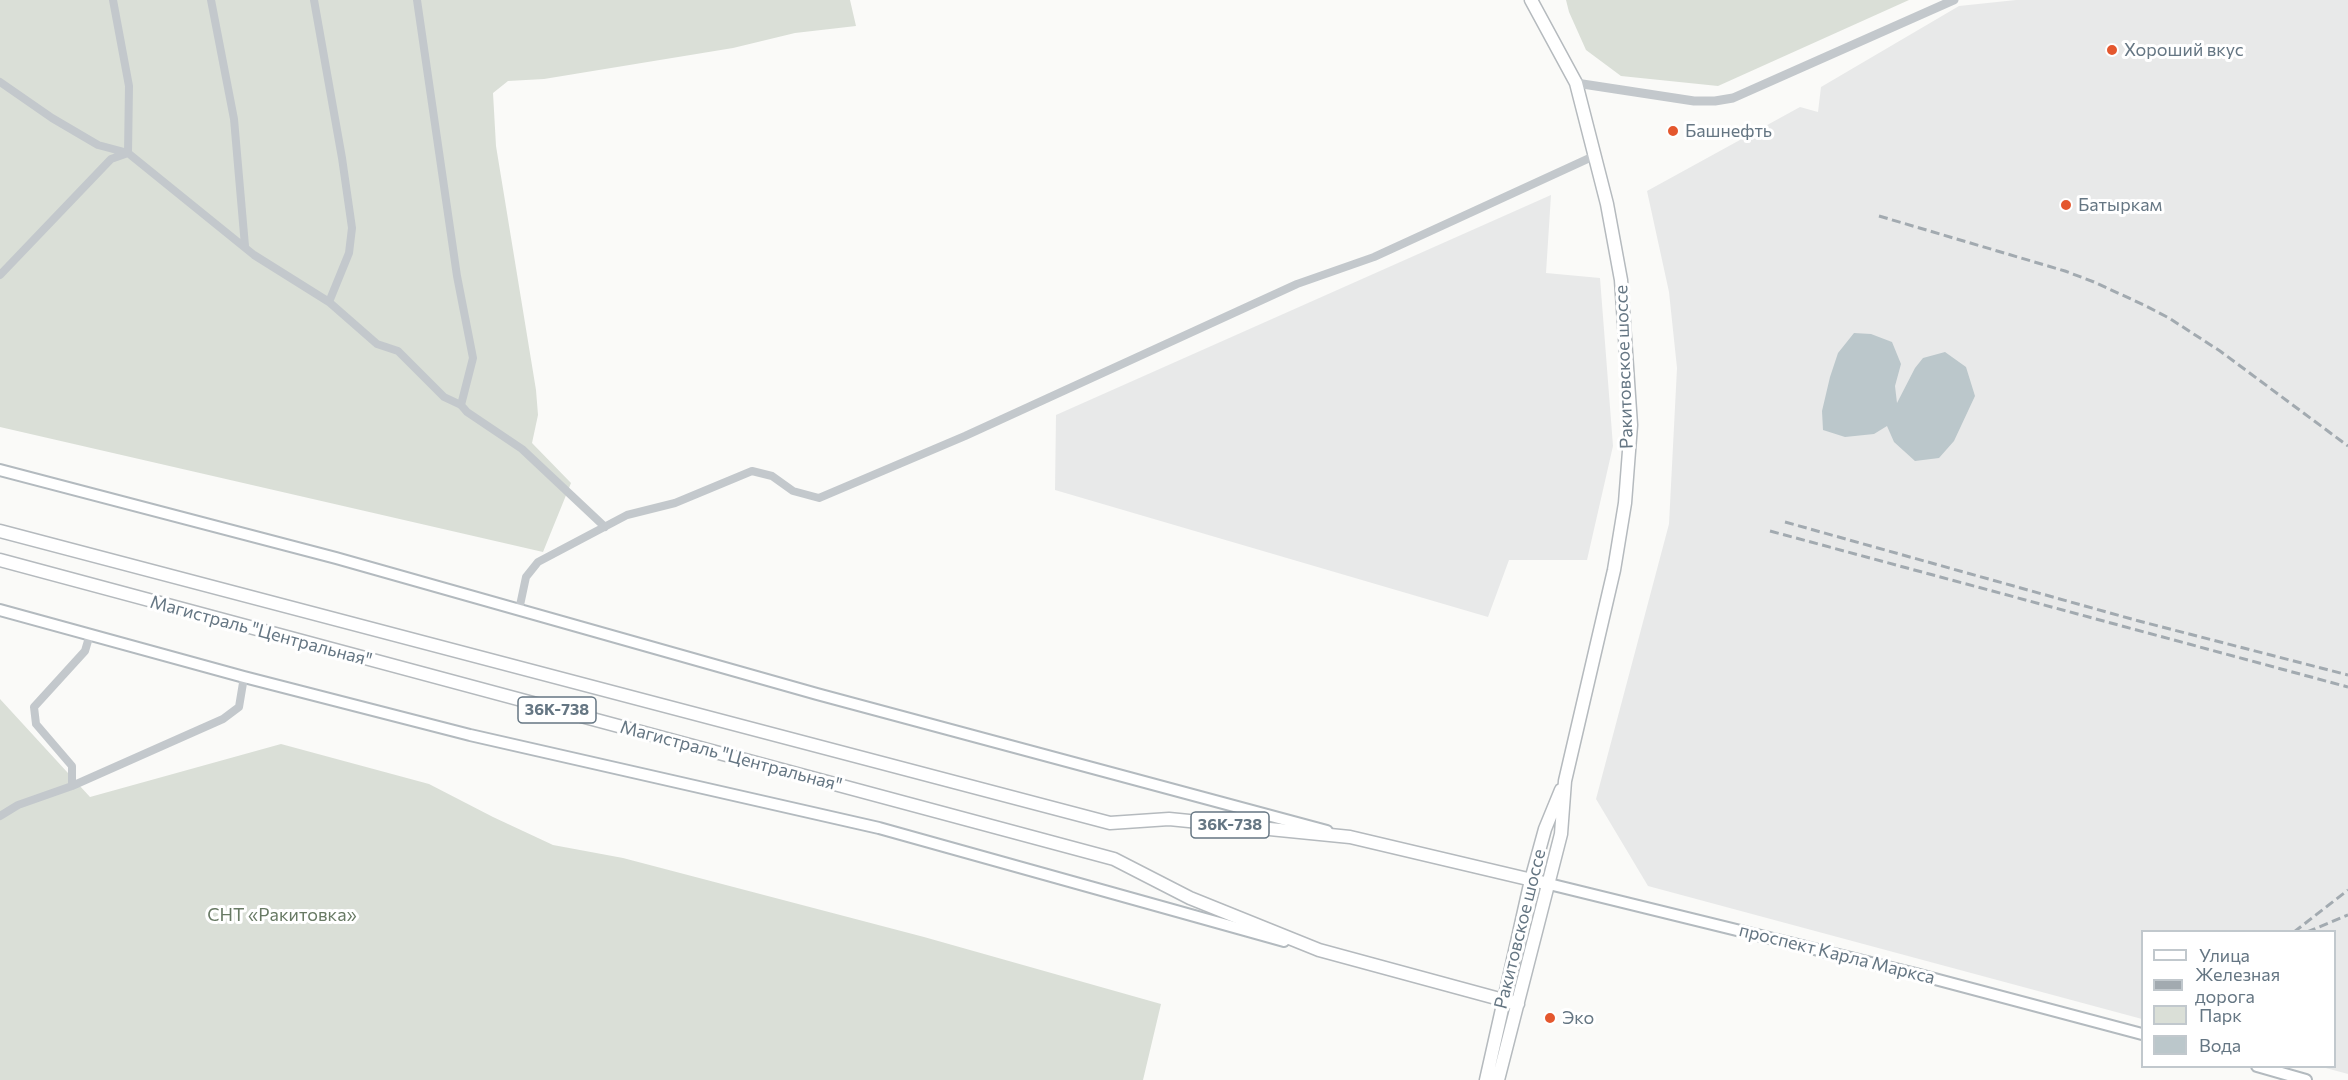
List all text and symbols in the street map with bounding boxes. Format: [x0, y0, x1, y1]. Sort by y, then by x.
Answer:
place label: Хороший вкус [2124, 39, 2244, 61]
marker: Хороший вкус [2105, 43, 2119, 57]
place label: Башнефть [1685, 120, 1772, 142]
marker: Башнефть [1666, 124, 1680, 138]
place label: Батыркам [2078, 194, 2162, 216]
marker: Батыркам [2059, 198, 2073, 212]
street label: Ракитовское шоссе [1610, 285, 1638, 449]
street label: Магистраль "Центральная" [148, 591, 374, 671]
road number: 36К-738 [518, 697, 596, 723]
street label: Магистраль "Центральная" [618, 716, 844, 796]
road number: 36К-738 [1191, 812, 1269, 838]
street label: Ракитовское шоссе [1490, 847, 1550, 1011]
park label: СНТ «Ракитовка» [207, 904, 357, 926]
street label: проспект Карла Маркса [1737, 919, 1937, 989]
legend [2141, 930, 2336, 1068]
text: Улица [2199, 944, 2250, 966]
text: Железная дорога [2195, 963, 2280, 1007]
text: Парк [2199, 1004, 2242, 1026]
place label: Эко [1562, 1007, 1594, 1029]
marker: Эко [1543, 1011, 1557, 1025]
text: Вода [2199, 1034, 2241, 1056]

